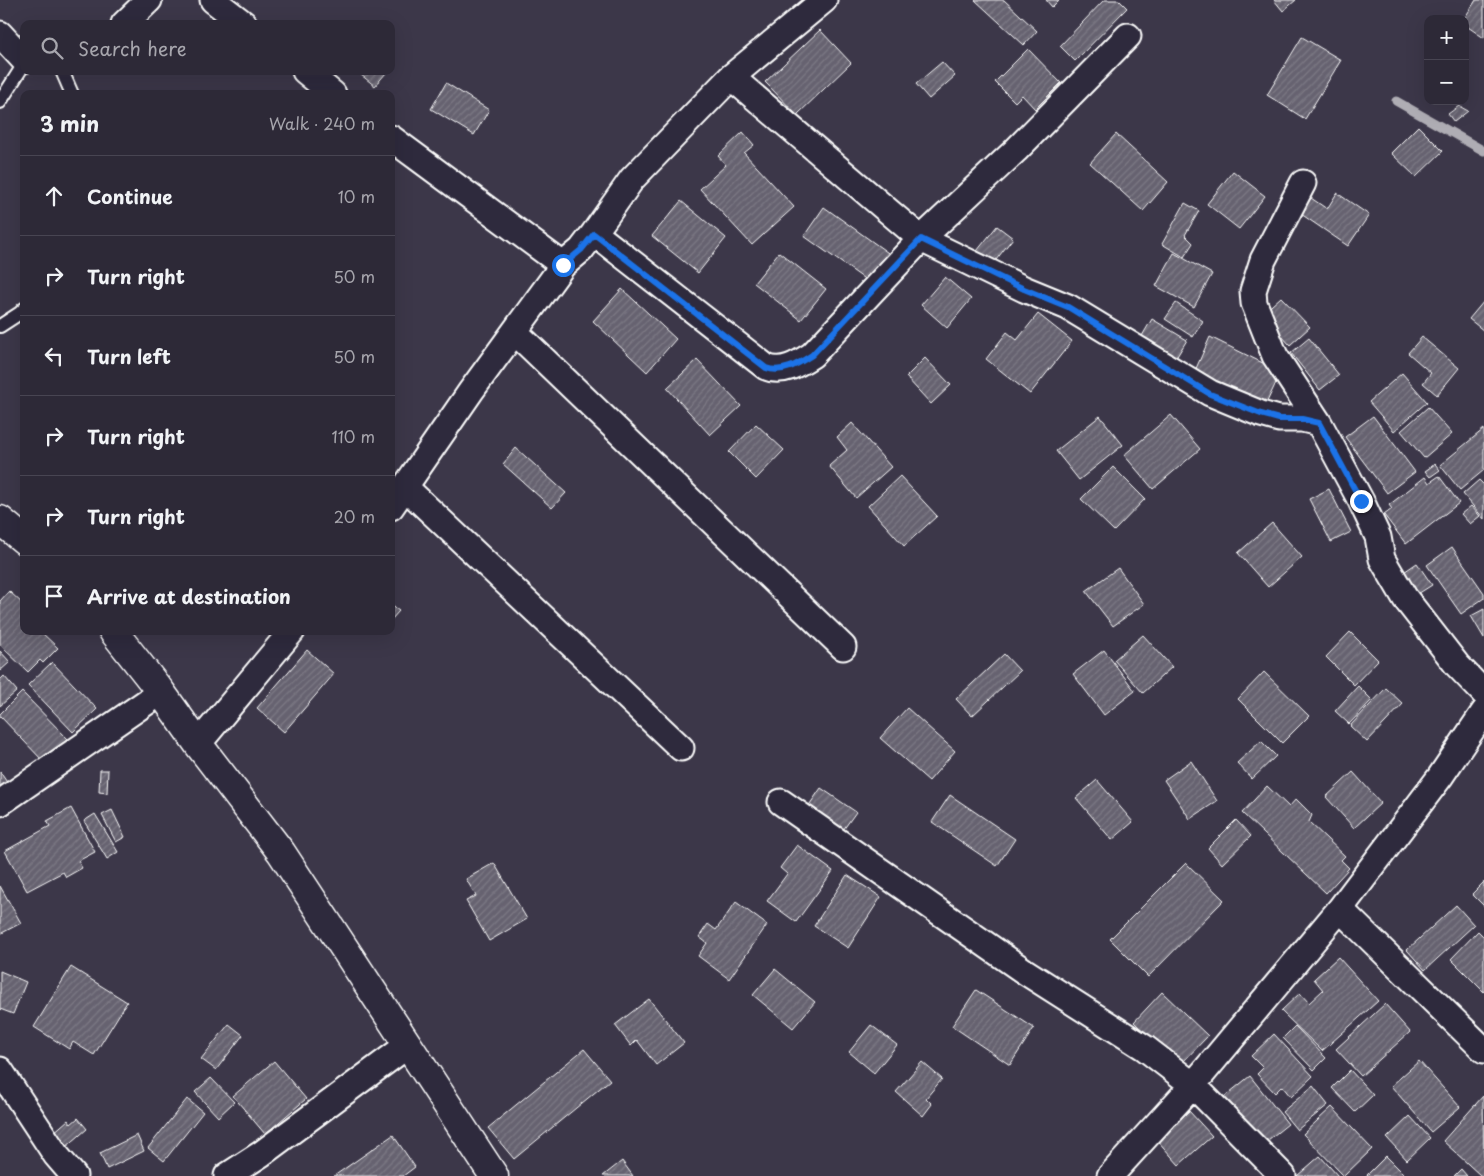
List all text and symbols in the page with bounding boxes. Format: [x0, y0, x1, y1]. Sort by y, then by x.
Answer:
map controls [1424, 15, 1469, 105]
button: + [1424, 15, 1469, 60]
search box [20, 20, 395, 75]
icon: search [38, 34, 66, 62]
text: Search here [78, 34, 187, 62]
button: − [1424, 60, 1469, 105]
text: 3 min [40, 107, 99, 139]
text: Walk · 240 m [269, 111, 375, 135]
icon: ahead [40, 182, 68, 210]
text: Continue [87, 182, 173, 210]
text: 10 m [338, 184, 375, 208]
route start [552, 254, 575, 277]
icon: right [40, 262, 68, 290]
text: Turn right [87, 262, 185, 290]
text: 50 m [334, 264, 375, 288]
icon: left [40, 342, 68, 370]
text: Turn left [87, 342, 171, 370]
text: 50 m [334, 344, 375, 368]
icon: right [40, 422, 68, 450]
text: Turn right [87, 422, 185, 450]
text: 110 m [332, 424, 375, 448]
route end [1350, 490, 1373, 513]
icon: right [40, 502, 68, 530]
text: Turn right [87, 502, 185, 530]
text: 20 m [334, 504, 375, 528]
icon: arrive [40, 582, 68, 610]
text: Arrive at destination [87, 582, 291, 610]

